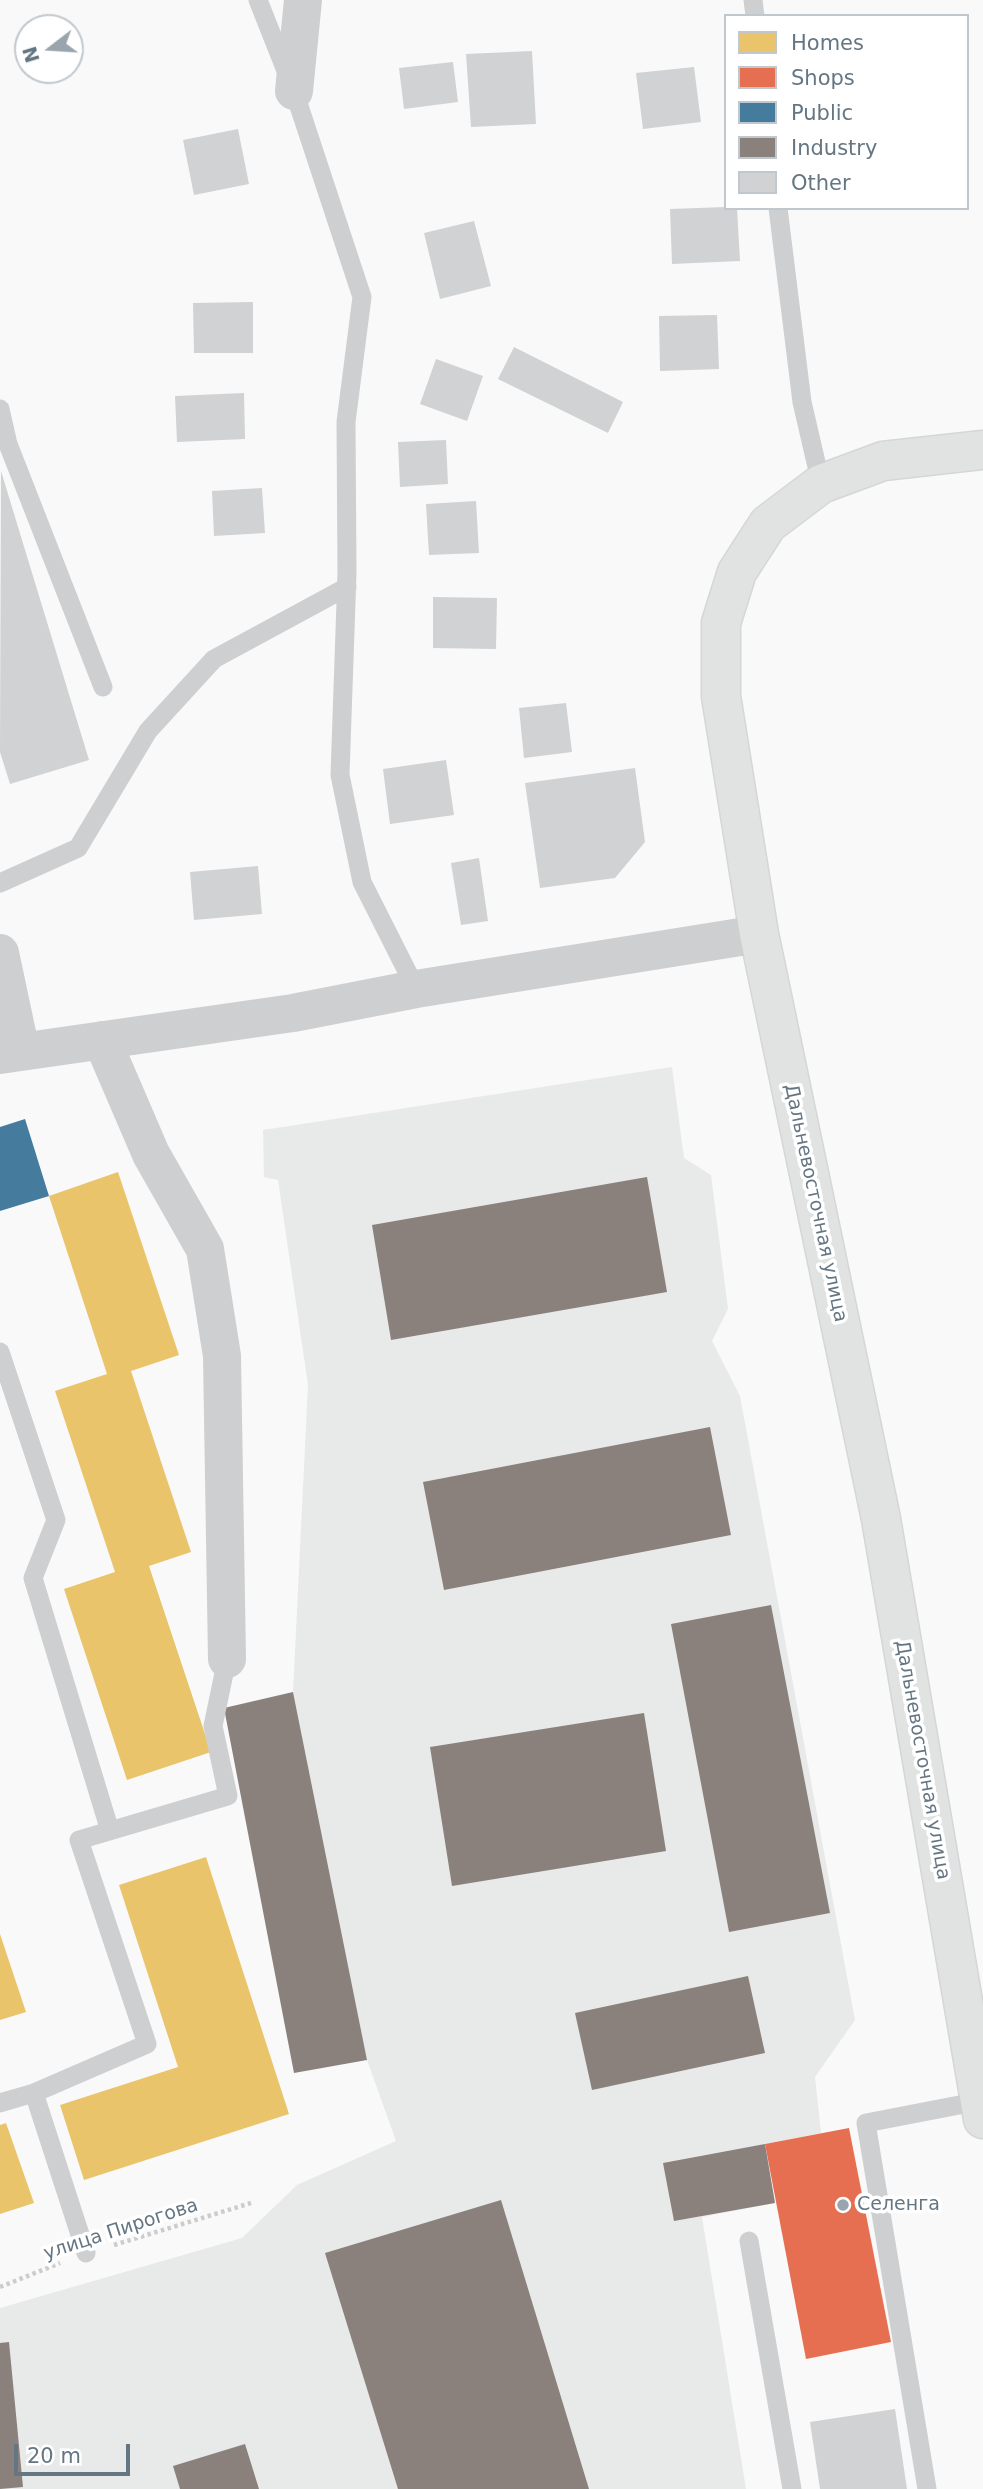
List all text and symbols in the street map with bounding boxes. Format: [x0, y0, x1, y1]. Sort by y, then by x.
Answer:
north arrow [14, 14, 84, 84]
legend [724, 14, 969, 210]
text: Homes [791, 31, 864, 55]
text: N [18, 44, 44, 65]
text: Shops [791, 66, 855, 90]
text: Public [791, 101, 853, 125]
text: Industry [791, 136, 877, 160]
text: Other [791, 171, 851, 195]
street label: Дальневосточная улица [779, 1082, 851, 1324]
street label: Дальневосточная улица [890, 1638, 954, 1882]
street label: улица Пирогова [41, 2194, 201, 2266]
place label: Селенга [857, 2194, 940, 2216]
marker: Селенга [835, 2197, 851, 2213]
scale bar [18, 2430, 133, 2474]
text: 20 m [27, 2444, 81, 2468]

